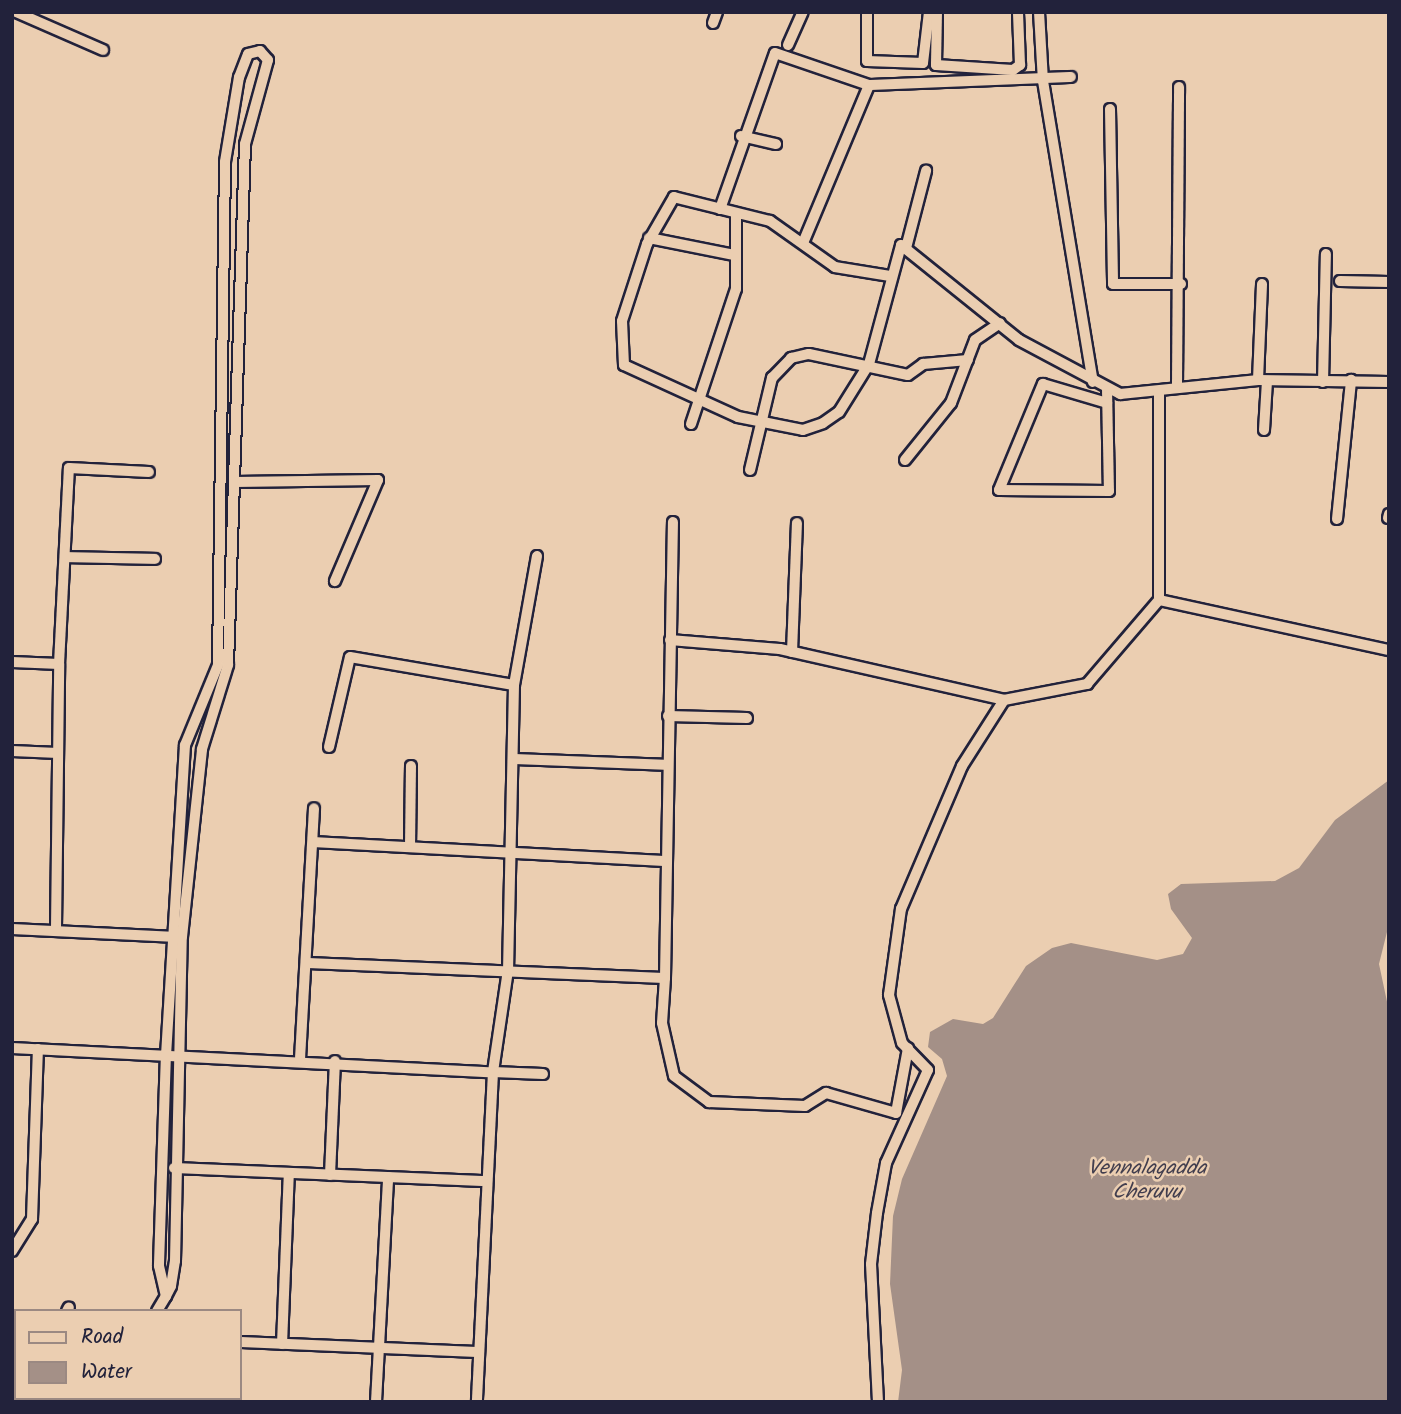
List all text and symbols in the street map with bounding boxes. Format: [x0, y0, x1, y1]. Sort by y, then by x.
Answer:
water label: Vennalagadda Cheruvu [1088, 1156, 1206, 1206]
legend [14, 1309, 242, 1400]
text: Road [81, 1321, 123, 1354]
text: Water [81, 1356, 132, 1389]

